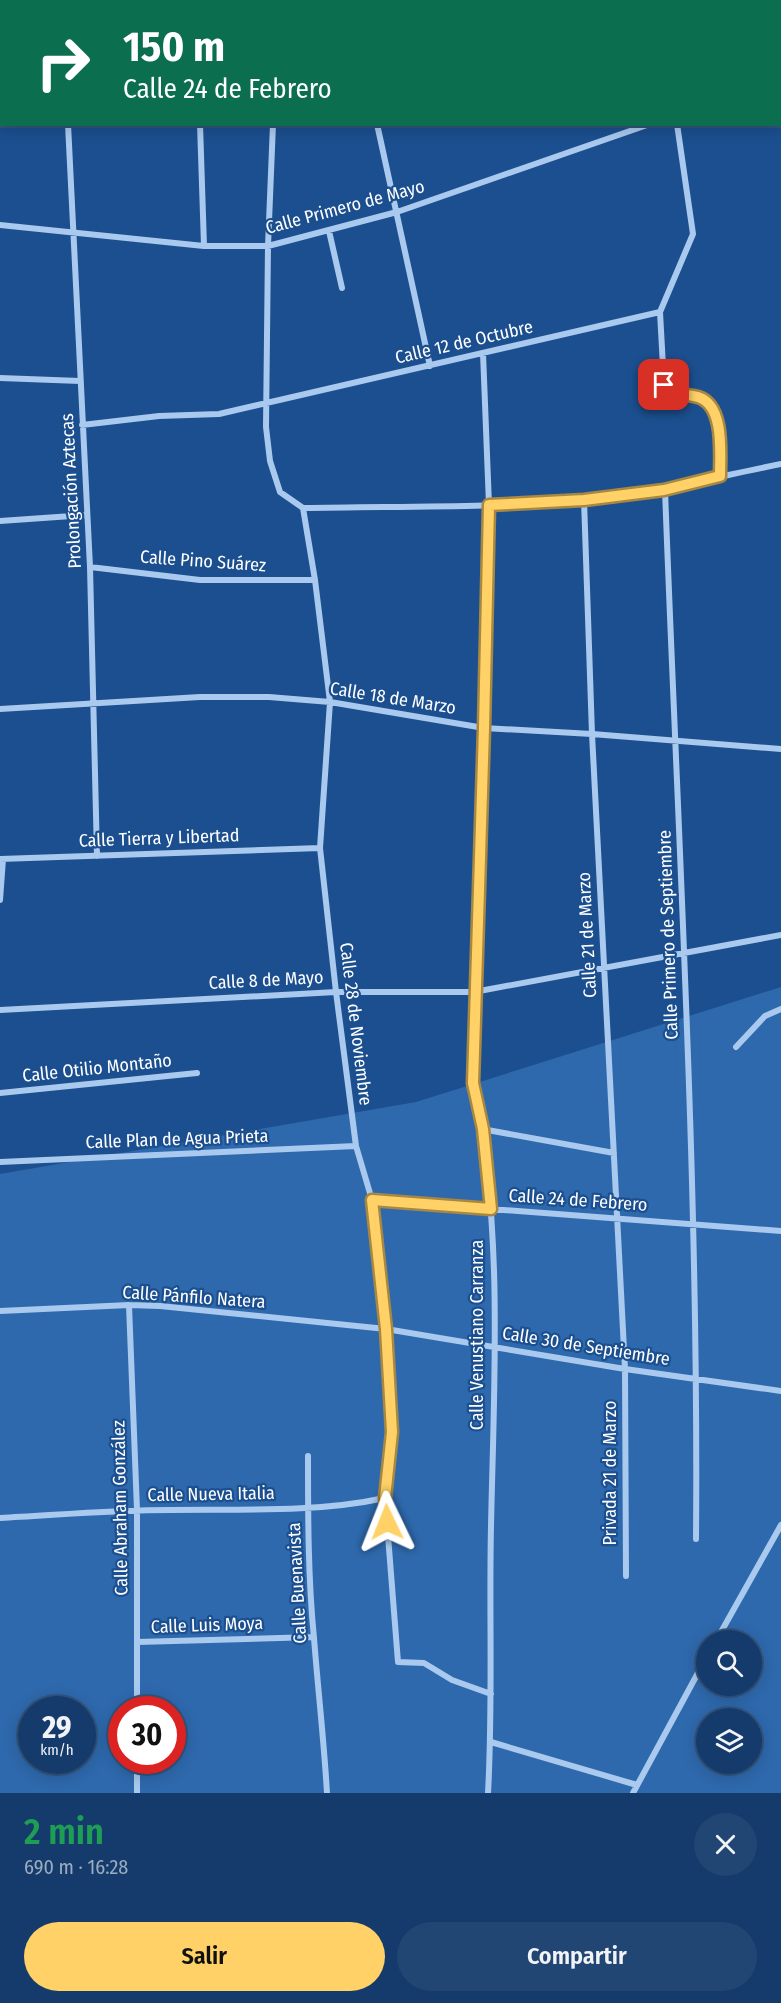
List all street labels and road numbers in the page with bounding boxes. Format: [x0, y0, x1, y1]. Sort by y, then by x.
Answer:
street label: Calle Primero de Mayo [263, 175, 427, 239]
street label: Calle 12 de Octubre [393, 315, 535, 369]
street label: Prolongación Aztecas [56, 413, 86, 569]
street label: Calle Pino Suárez [139, 546, 267, 576]
street label: Calle 18 de Marzo [328, 677, 458, 719]
street label: Calle Tierra y Libertad [78, 824, 240, 852]
street label: Calle Primero de Septiembre [653, 830, 683, 1040]
street label: Calle 21 de Marzo [573, 872, 601, 998]
street label: Calle 28 de Noviembre [335, 941, 377, 1107]
street label: Calle 8 de Mayo [208, 966, 324, 994]
street label: Calle Otilio Montaño [21, 1049, 173, 1087]
street label: Calle Plan de Agua Prieta [85, 1125, 269, 1153]
street label: Calle 24 de Febrero [508, 1184, 648, 1216]
street label: Calle Venustiano Carranza [466, 1240, 488, 1430]
street label: Calle Pánfilo Natera [122, 1281, 267, 1313]
street label: Calle 30 de Septiembre [501, 1322, 671, 1370]
street label: Privada 21 de Marzo [599, 1401, 621, 1545]
street label: Calle Abraham González [107, 1420, 133, 1596]
street label: Calle Nueva Italia [147, 1482, 275, 1506]
street label: Calle Buenavista [283, 1522, 311, 1644]
street label: Calle Luis Moya [150, 1612, 264, 1638]

